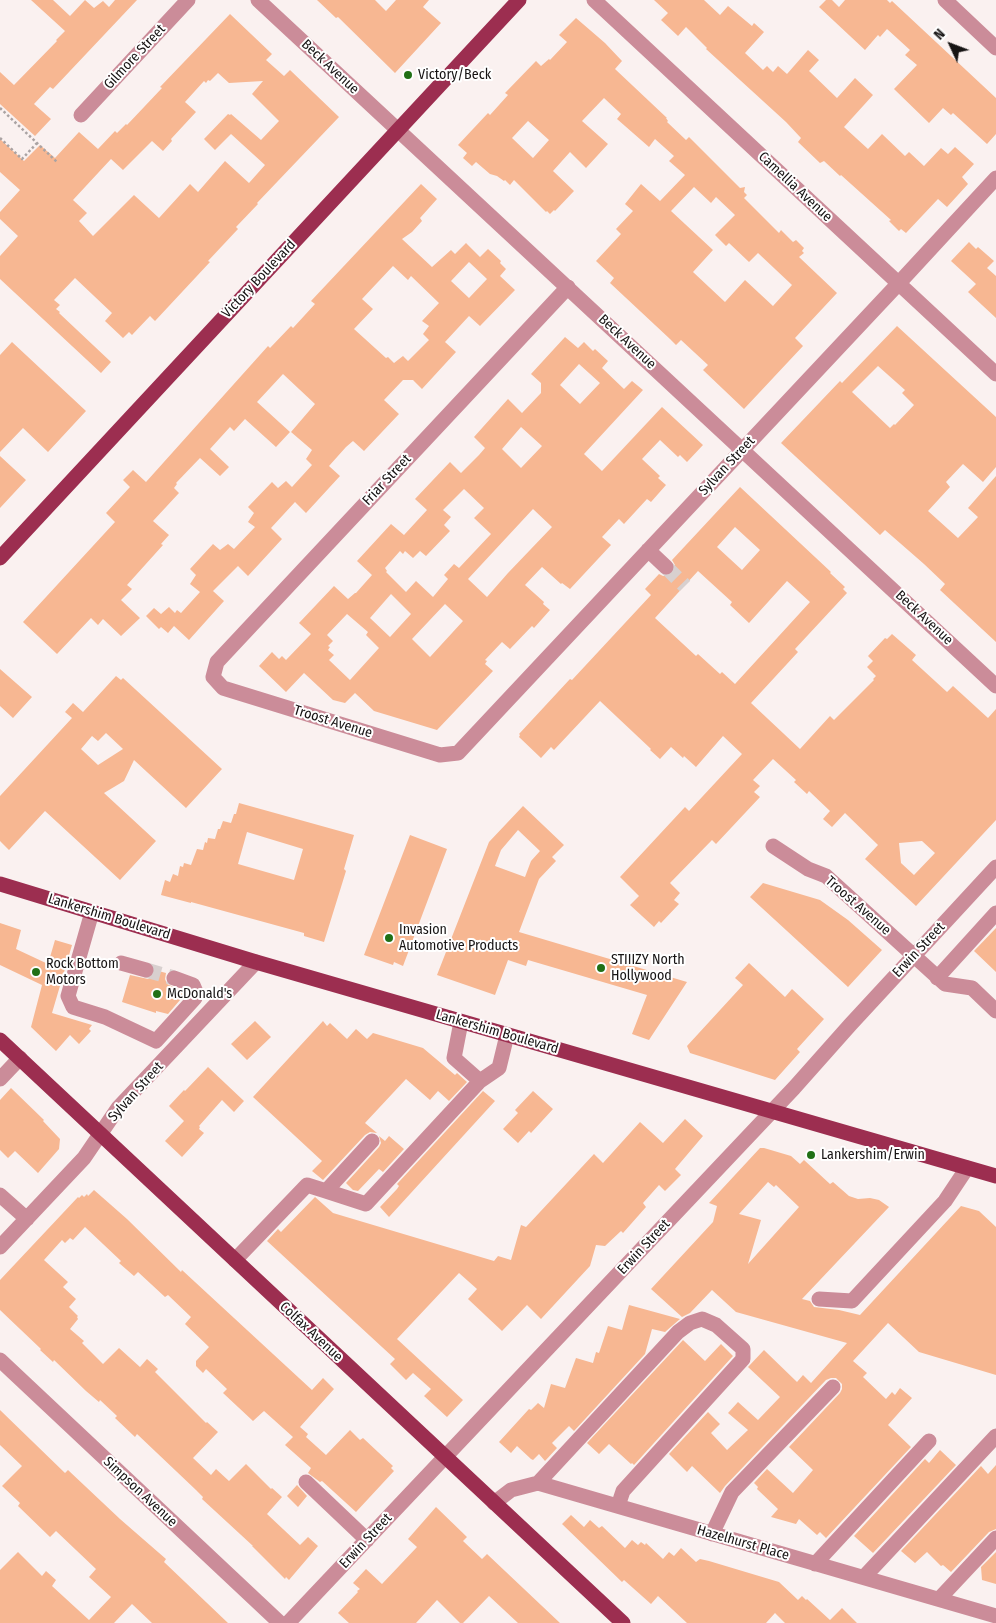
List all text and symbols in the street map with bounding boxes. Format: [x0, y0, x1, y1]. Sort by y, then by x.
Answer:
north arrow [926, 20, 976, 70]
street label: Gilmore Street [101, 21, 169, 93]
text: N [931, 26, 949, 43]
street label: Beck Avenue [298, 36, 362, 98]
place label: Victory/Beck [418, 67, 491, 83]
marker: Victory/Beck [402, 69, 414, 81]
street label: Camellia Avenue [755, 149, 835, 225]
street label: Victory Boulevard [219, 237, 299, 321]
street label: Beck Avenue [595, 311, 659, 373]
street label: Sylvan Street [695, 433, 759, 499]
street label: Friar Street [359, 451, 415, 509]
street label: Beck Avenue [892, 587, 956, 649]
street label: Troost Avenue [292, 702, 374, 742]
street label: Troost Avenue [822, 873, 894, 939]
street label: Lankershim Boulevard [46, 890, 172, 944]
street label: Erwin Street [889, 919, 949, 981]
place label: Invasion Automotive Products [399, 922, 518, 954]
marker: Invasion Automotive Products [383, 932, 395, 944]
place label: STIIIZY North Hollywood [611, 952, 685, 984]
place label: Rock Bottom Motors [46, 956, 119, 989]
marker: STIIIZY North Hollywood [595, 962, 607, 974]
marker: Rock Bottom Motors [30, 966, 42, 978]
place label: McDonald's [167, 986, 232, 1002]
marker: McDonald's [151, 988, 163, 1000]
street label: Lankershim Boulevard [434, 1006, 560, 1058]
street label: Sylvan Street [105, 1059, 167, 1125]
place label: Lankershim/Erwin [821, 1147, 925, 1163]
marker: Lankershim/Erwin [805, 1149, 817, 1161]
street label: Erwin Street [614, 1216, 674, 1278]
street label: Colfax Avenue [276, 1298, 346, 1366]
street label: Simpson Avenue [100, 1454, 180, 1530]
street label: Erwin Street [336, 1510, 396, 1572]
street label: Hazelhurst Place [695, 1522, 791, 1564]

